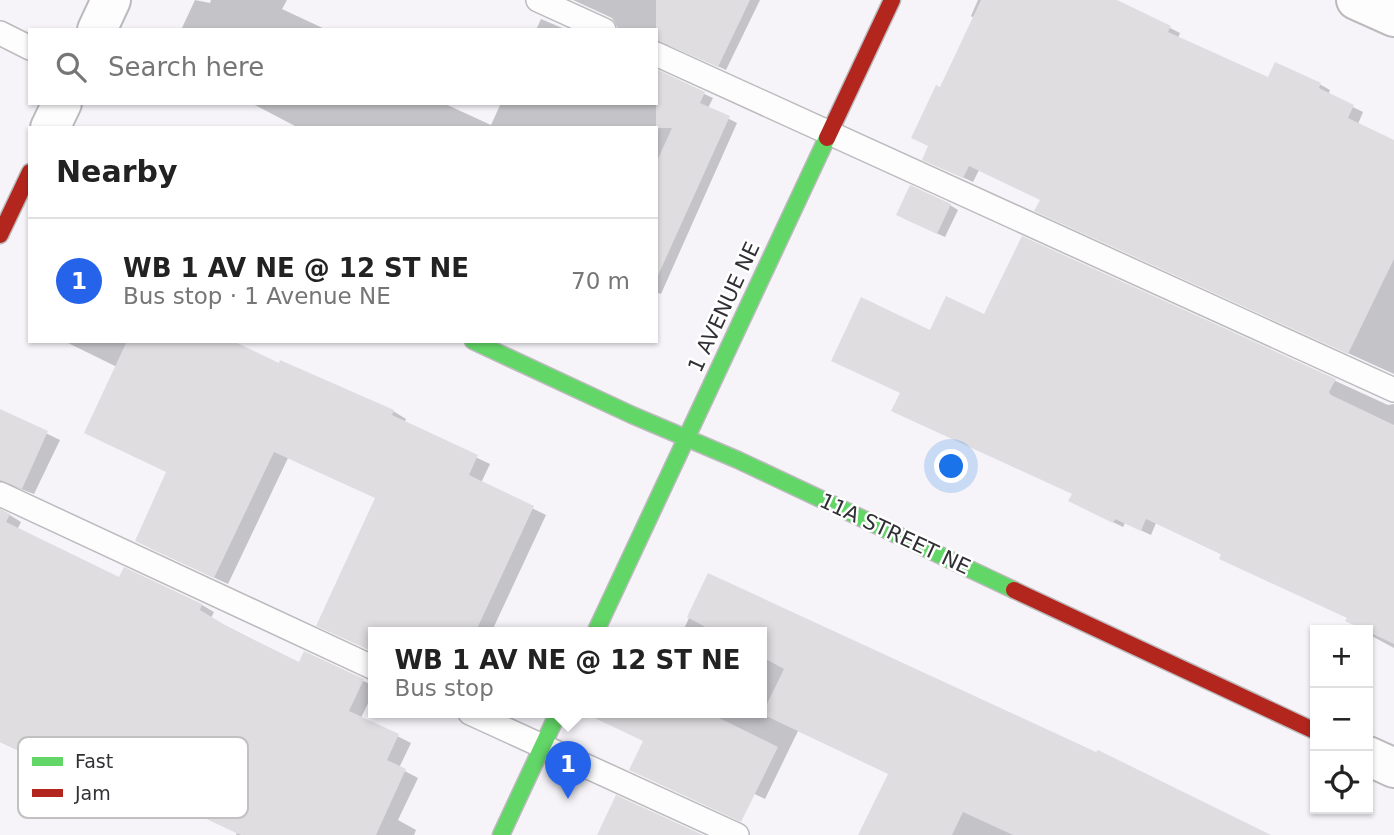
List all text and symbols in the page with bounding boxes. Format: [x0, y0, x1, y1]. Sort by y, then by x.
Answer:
search box [28, 28, 658, 105]
icon: search [52, 48, 90, 86]
text: Search here [108, 52, 264, 82]
text: Nearby [56, 154, 178, 189]
street label: 1 AVENUE NE [683, 238, 765, 376]
text: WB 1 AV NE @ 12 ST NE [123, 253, 469, 283]
text: 1 [71, 268, 87, 294]
text: 70 m [571, 268, 630, 294]
text: Bus stop · 1 Avenue NE [123, 283, 391, 309]
your location [934, 449, 968, 483]
street label: 11A STREET NE [816, 489, 974, 579]
map controls [1310, 625, 1373, 814]
button: + [1310, 625, 1373, 688]
popup [368, 627, 767, 718]
text: WB 1 AV NE @ 12 ST NE [394, 645, 741, 675]
text: Bus stop [394, 675, 494, 701]
button: − [1310, 688, 1373, 751]
legend [18, 737, 248, 818]
pin: 1 [545, 741, 591, 799]
text: Fast [75, 750, 113, 772]
button: locate [1310, 751, 1373, 814]
text: Jam [74, 782, 111, 804]

